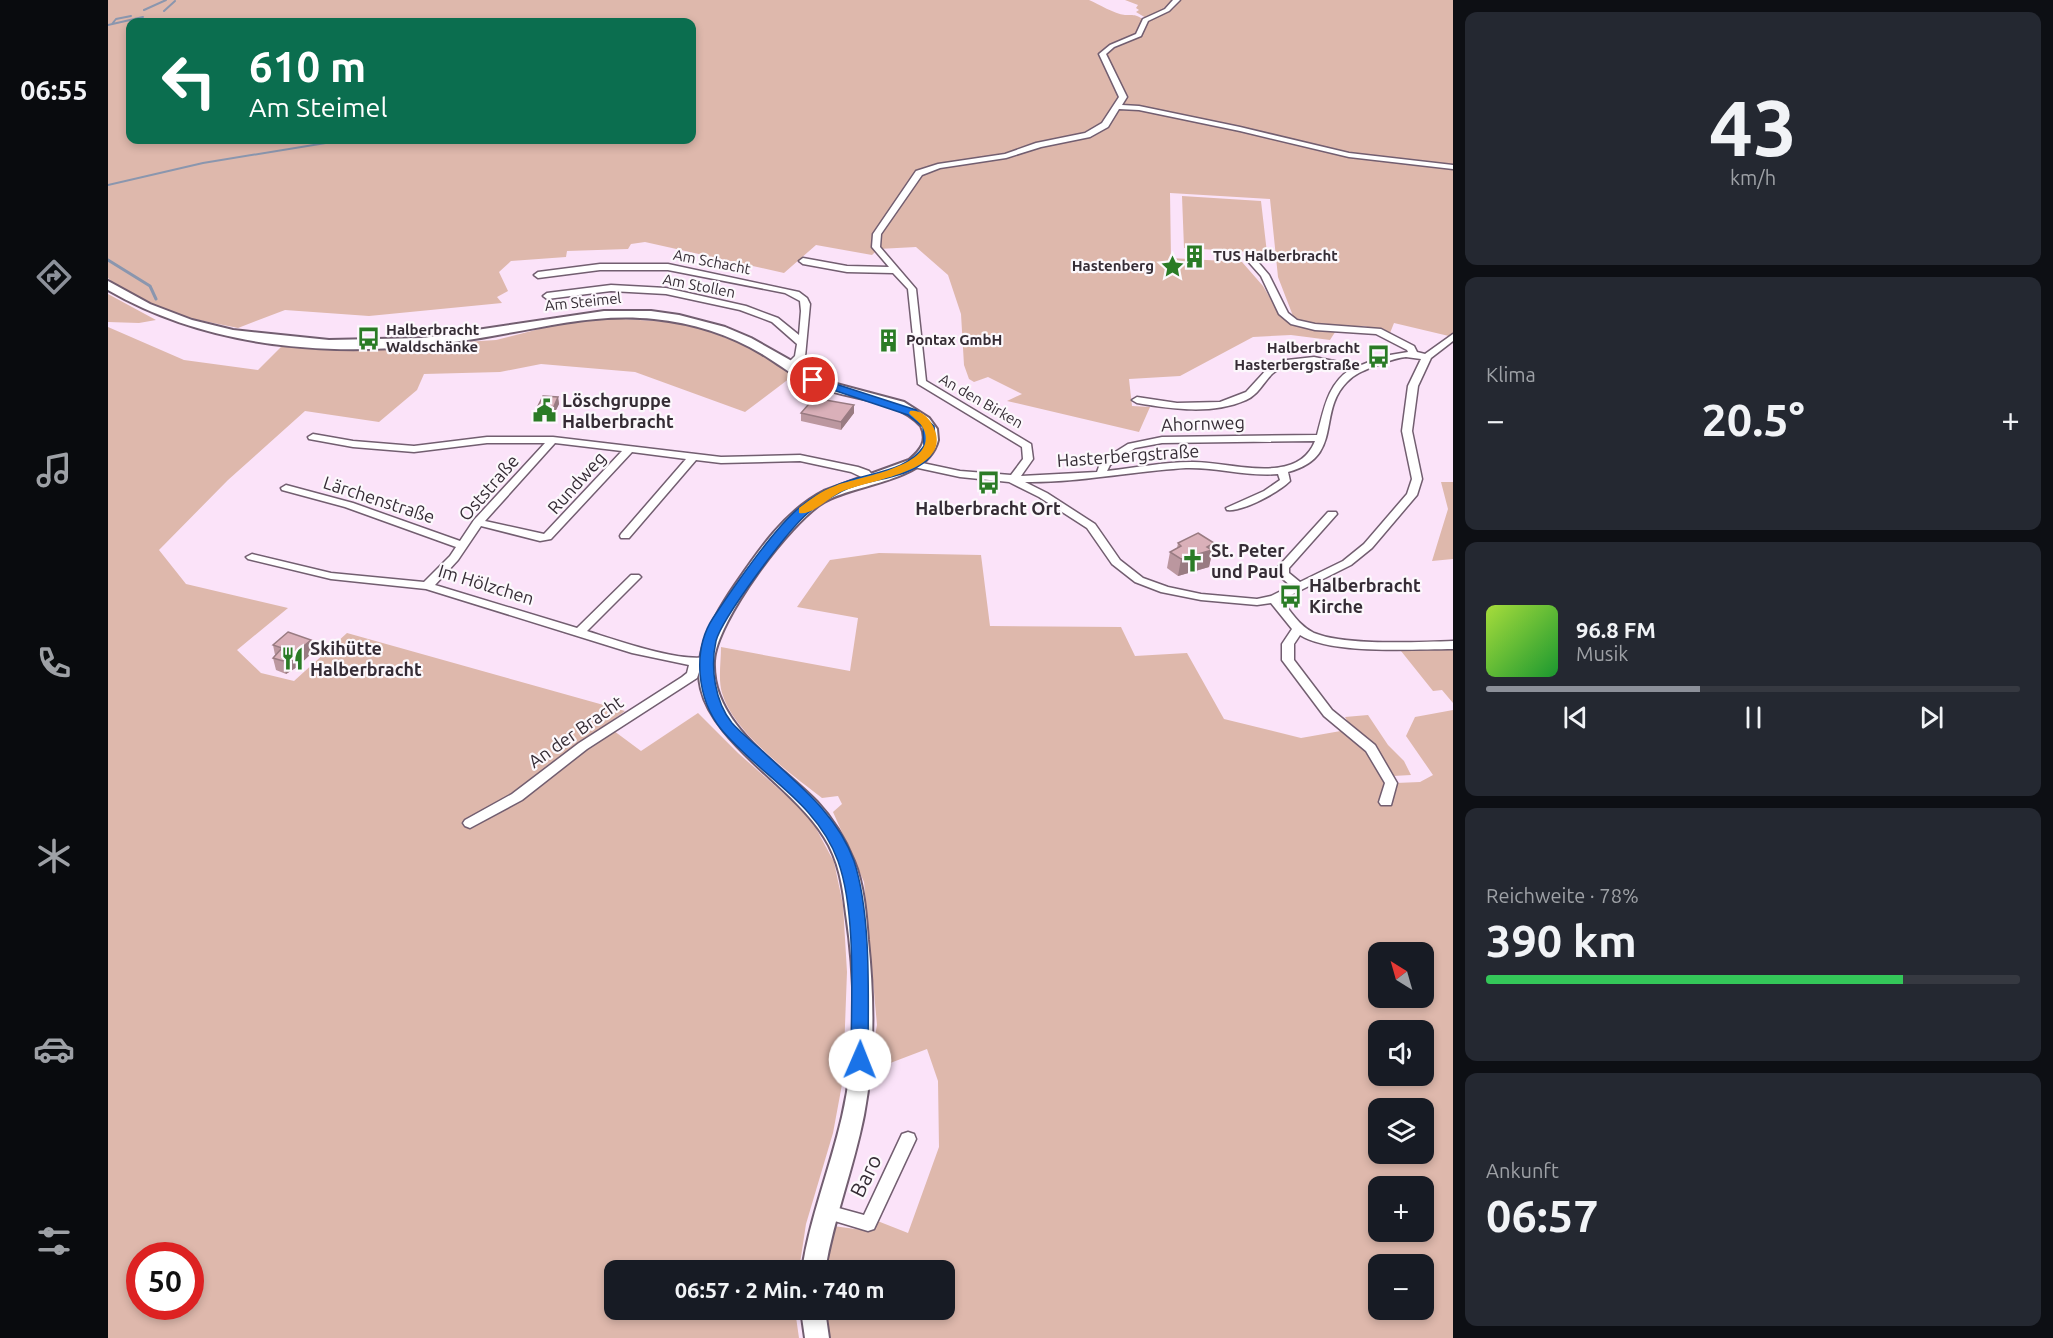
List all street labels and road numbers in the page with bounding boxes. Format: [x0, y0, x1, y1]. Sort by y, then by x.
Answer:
street label: Am Schacht [672, 246, 752, 277]
street label: Am Stollen [661, 270, 737, 301]
street label: Am Steimel [544, 289, 622, 314]
street label: An den Birken [936, 370, 1026, 431]
street label: Ahornweg [1161, 412, 1245, 434]
street label: Hasterbergstraße [1056, 440, 1200, 470]
street label: Rundweg [543, 447, 609, 517]
street label: Oststraße [454, 450, 522, 524]
street label: Lärchenstraße [321, 472, 437, 526]
street label: Im Hölzchen [436, 560, 537, 608]
street label: An der Bracht [524, 691, 627, 771]
street label: Baro [845, 1150, 886, 1201]

